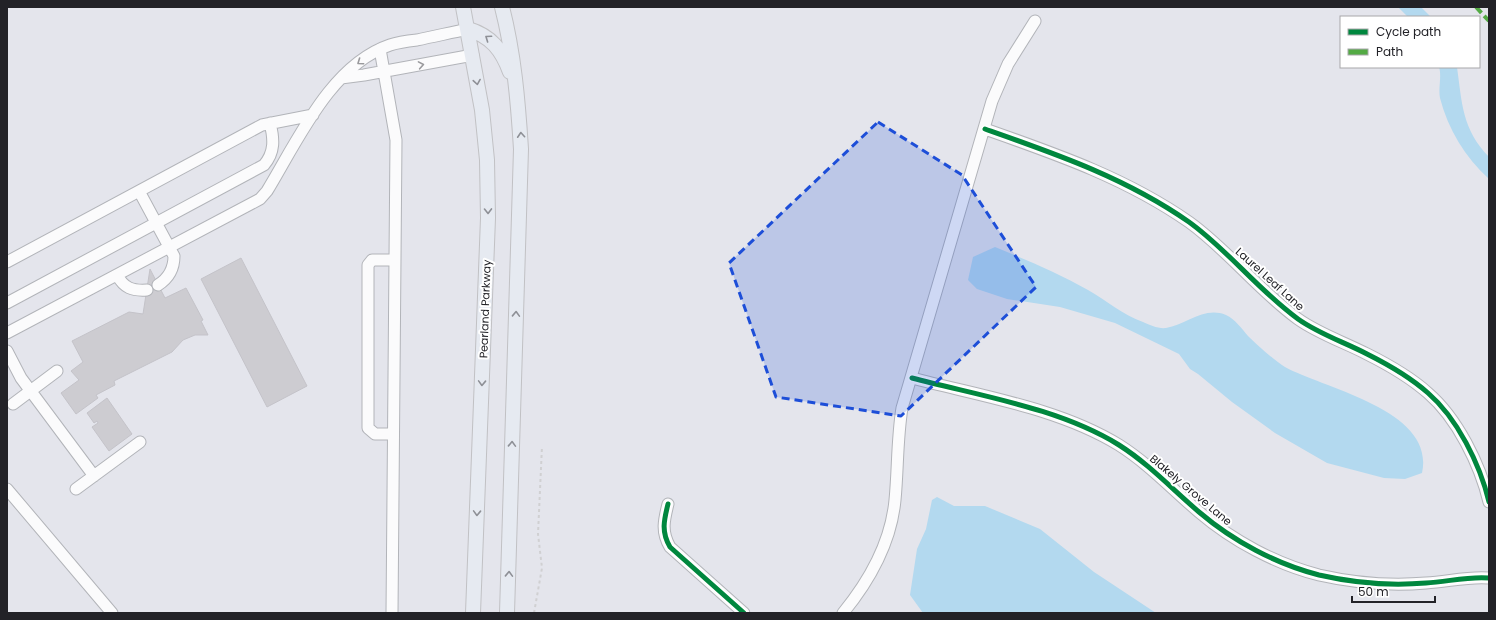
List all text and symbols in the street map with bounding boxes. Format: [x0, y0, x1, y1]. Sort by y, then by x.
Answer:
legend [1340, 16, 1480, 68]
text: Cycle path [1376, 23, 1441, 40]
one-way arrow [485, 35, 492, 43]
text: Path [1376, 43, 1403, 60]
one-way arrow [357, 57, 364, 64]
one-way arrow [418, 61, 424, 69]
one-way arrow [473, 78, 481, 85]
one-way arrow [516, 132, 525, 138]
one-way arrow [484, 208, 492, 214]
street label: Laurel Leaf Lane [1232, 244, 1308, 314]
street label: Pearland Parkway [475, 259, 495, 359]
one-way arrow [512, 311, 521, 317]
one-way arrow [478, 380, 486, 386]
one-way arrow [508, 441, 517, 447]
street label: Blakely Grove Lane [1146, 451, 1236, 529]
one-way arrow [473, 510, 481, 516]
one-way arrow [504, 571, 513, 577]
scale bar [1352, 578, 1435, 604]
text: 50 m [1358, 583, 1389, 600]

